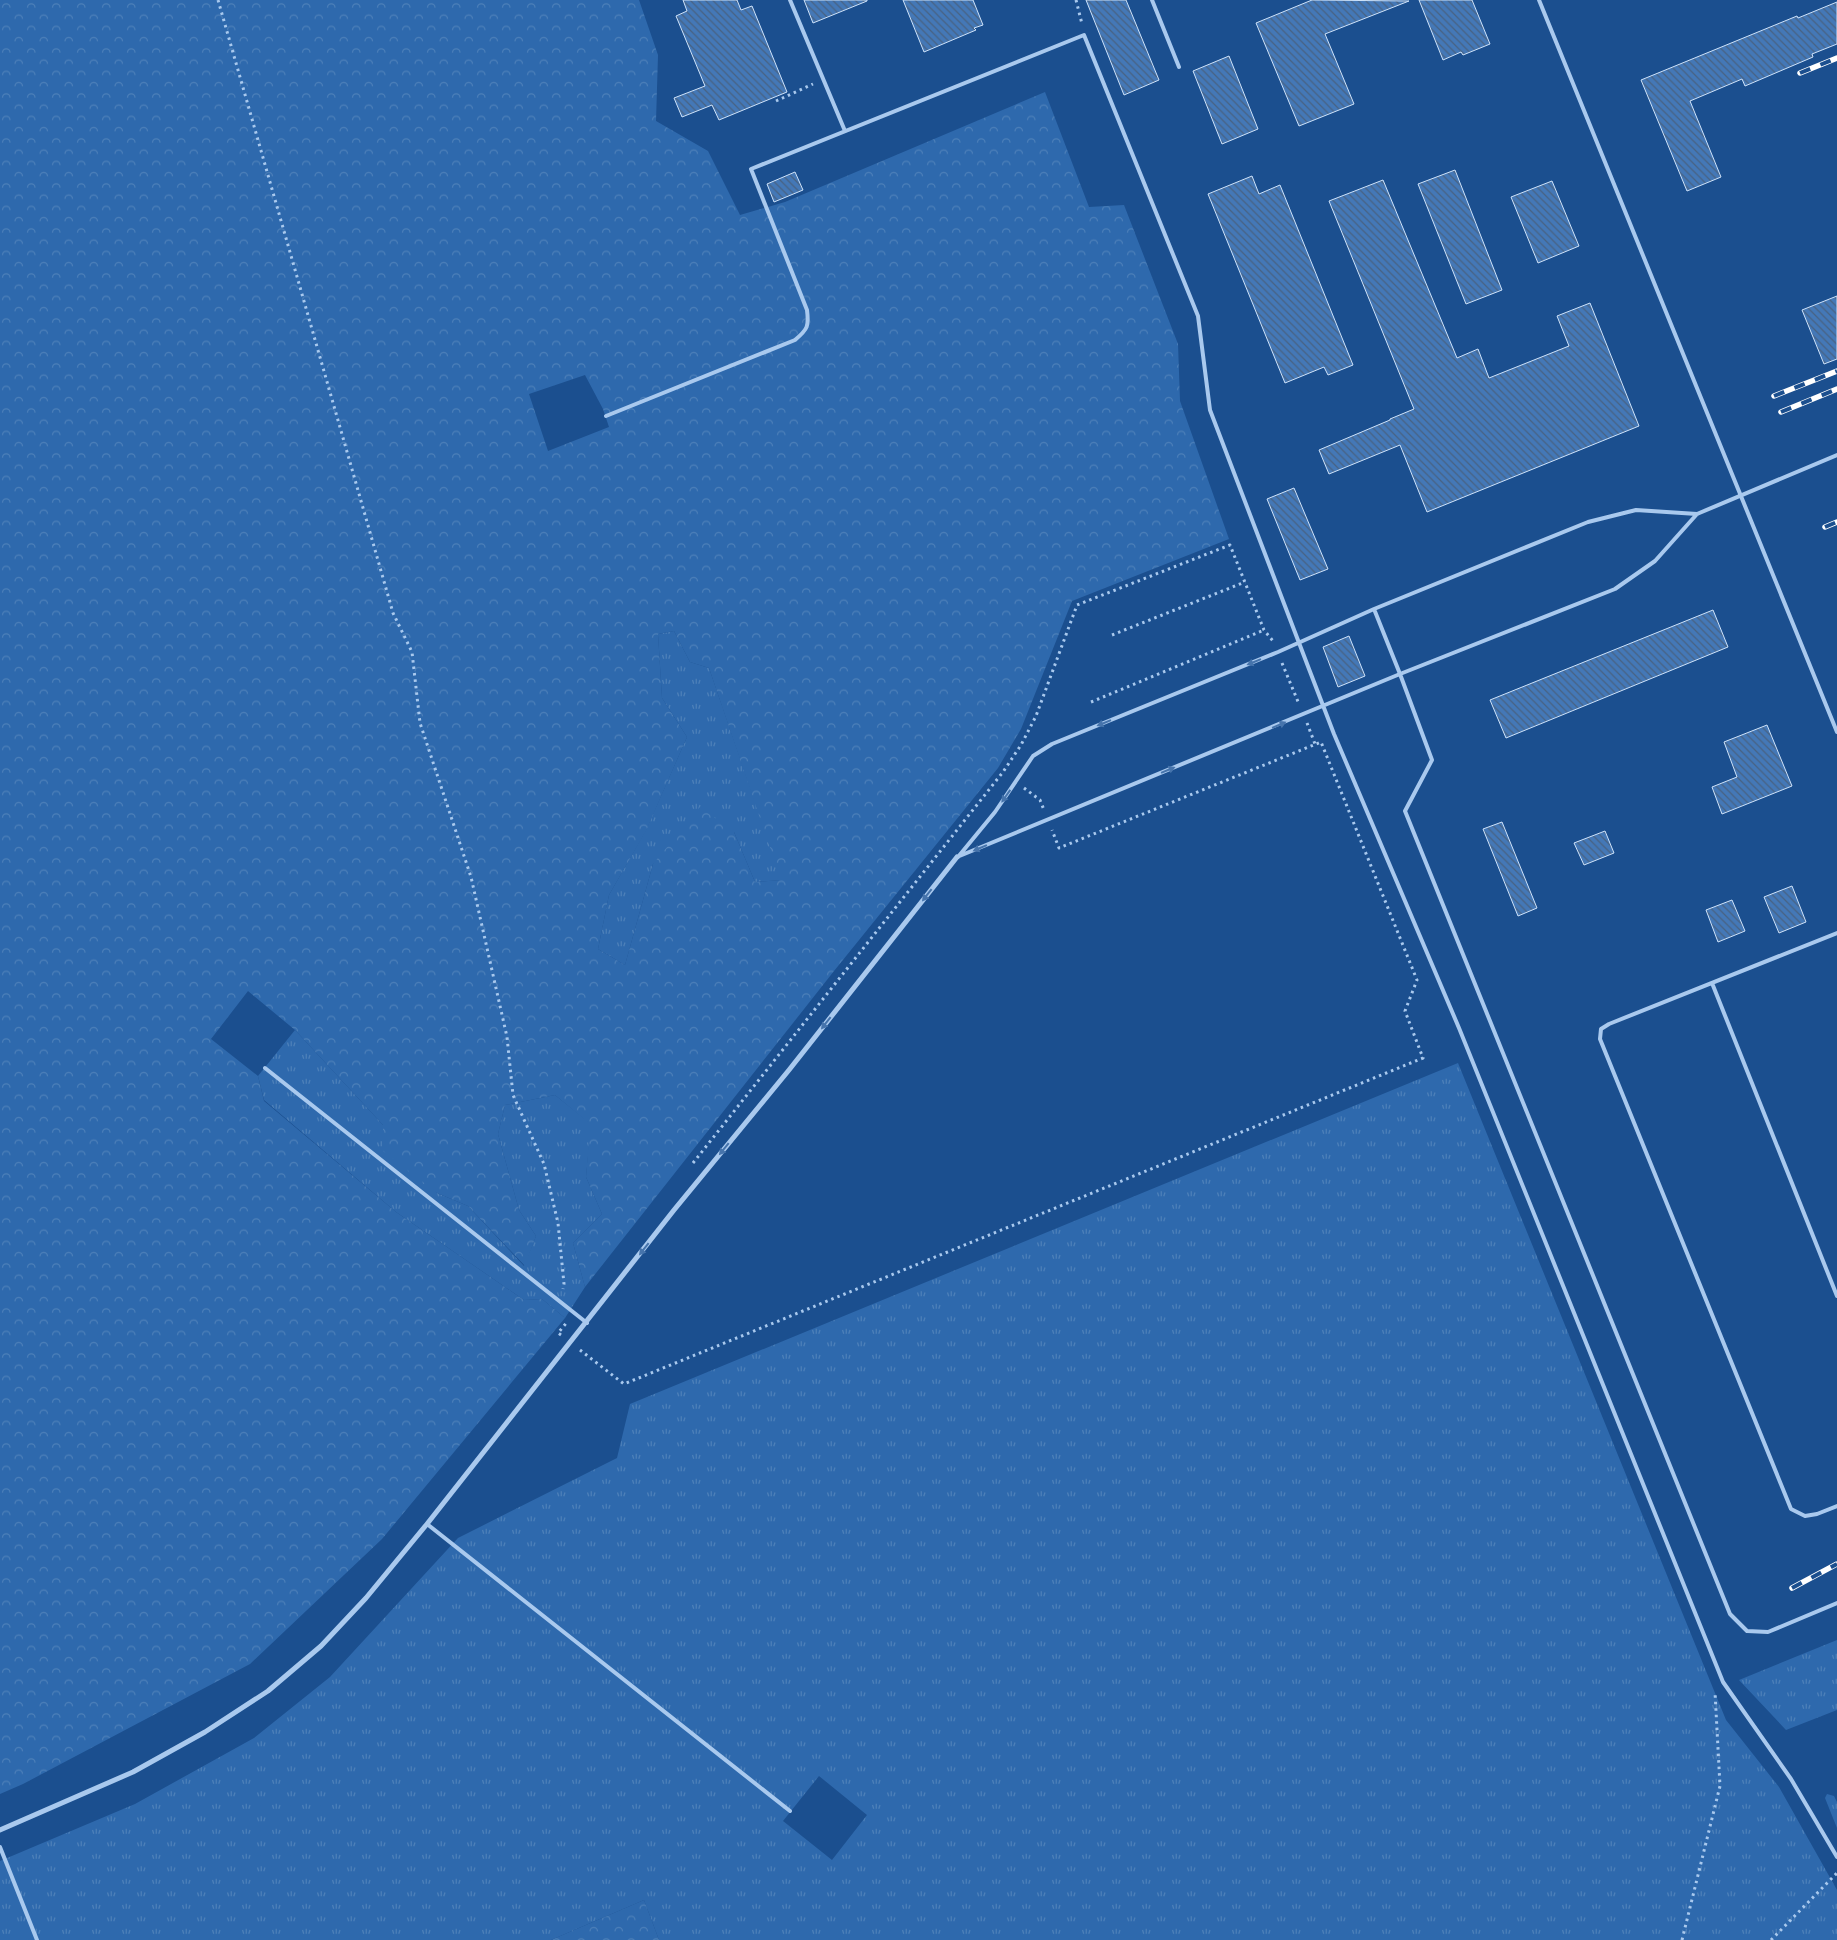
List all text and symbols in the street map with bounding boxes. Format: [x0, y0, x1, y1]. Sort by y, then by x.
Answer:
one-way arrow [1247, 658, 1261, 666]
one-way arrow [1097, 719, 1111, 727]
one-way arrow [1272, 721, 1287, 729]
one-way arrow [1161, 766, 1176, 774]
one-way arrow [1001, 790, 1011, 803]
one-way arrow [973, 844, 987, 852]
one-way arrow [921, 888, 932, 901]
one-way arrow [821, 1016, 832, 1029]
one-way arrow [718, 1142, 729, 1155]
one-way arrow [639, 1242, 649, 1255]

